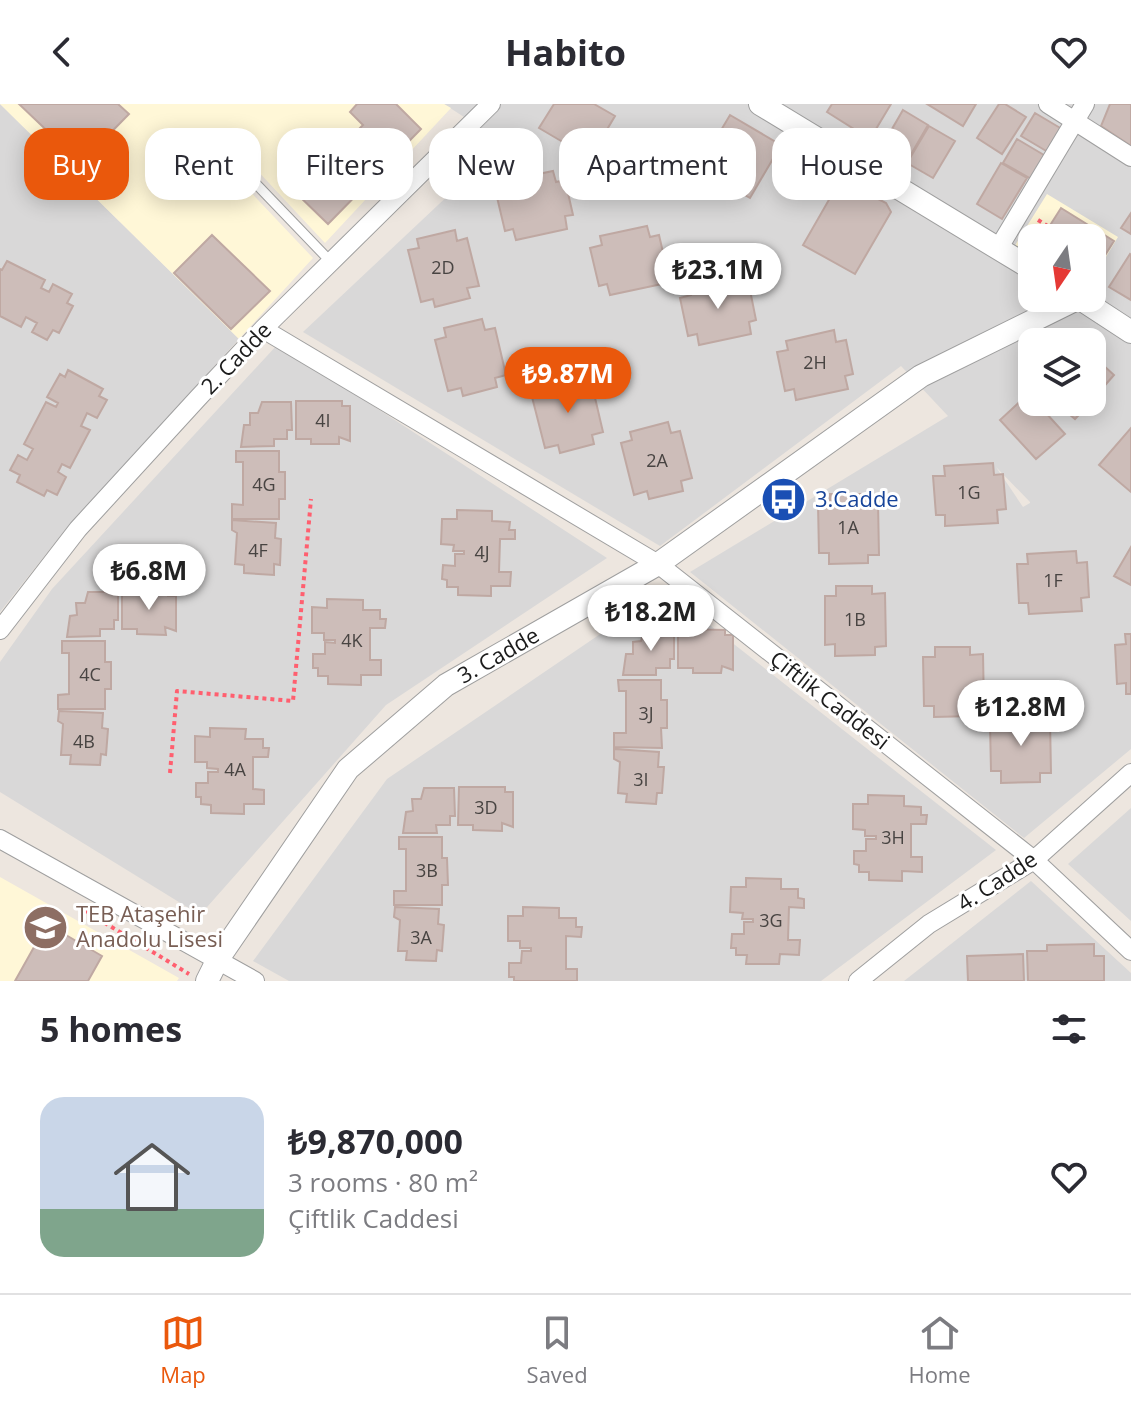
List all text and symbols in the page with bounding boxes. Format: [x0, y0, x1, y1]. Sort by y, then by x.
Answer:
text: Habito [505, 28, 626, 77]
icon: back [40, 30, 84, 74]
icon: heart [1047, 30, 1091, 74]
chip: Buy [24, 128, 129, 200]
chip: Rent [145, 128, 261, 200]
chip: Filters [277, 128, 413, 200]
chip: New [429, 128, 543, 200]
chip: Apartment [559, 128, 756, 200]
chip: House [772, 128, 911, 200]
north arrow [1018, 224, 1106, 312]
map controls [1018, 224, 1106, 416]
pin: ₺23.1M [653, 243, 783, 311]
text: ₺23.1M [672, 251, 764, 287]
house number: 2D [431, 255, 455, 279]
street label: 2. Cadde [193, 315, 277, 400]
button: layers [1018, 328, 1106, 416]
pin: ₺9.87M [503, 347, 633, 415]
house number: 2H [803, 350, 827, 374]
text: ₺9.87M [522, 355, 614, 391]
house number: 4I [315, 408, 331, 432]
house number: 2A [646, 448, 668, 472]
house number: 4G [252, 472, 276, 496]
bus stop icon: 3.Cadde [760, 475, 808, 523]
house number: 1G [957, 480, 981, 504]
place label: 3.Cadde [815, 483, 899, 513]
house number: 1A [837, 515, 859, 539]
house number: 4F [248, 538, 268, 562]
house number: 4J [474, 540, 490, 564]
pin: ₺6.8M [93, 544, 205, 612]
text: ₺6.8M [111, 552, 187, 588]
house number: 1F [1043, 568, 1063, 592]
pin: ₺18.2M [586, 585, 716, 653]
text: ₺18.2M [605, 593, 697, 629]
house number: 1B [844, 607, 866, 631]
street label: 3. Cadde [451, 619, 544, 690]
house number: 4K [341, 628, 364, 652]
street label: Çiftlik Caddesi [764, 643, 897, 755]
house number: 4C [79, 662, 101, 686]
pin: ₺12.8M [956, 680, 1086, 748]
text: ₺12.8M [975, 688, 1067, 724]
house number: 3J [638, 701, 654, 725]
house number: 4B [73, 729, 95, 753]
house number: 4A [224, 757, 246, 781]
house number: 3I [633, 767, 649, 791]
house number: 3D [474, 795, 498, 819]
house number: 3H [881, 825, 905, 849]
street label: 4. Cadde [951, 843, 1042, 917]
house number: 3B [416, 858, 438, 882]
place label: TEB Ataşehir Anadolu Lisesi [76, 898, 223, 953]
school or university icon: TEB Ataşehir Anadolu Lisesi [21, 903, 69, 951]
house number: 3G [759, 908, 783, 932]
house number: 3A [410, 925, 432, 949]
text: 5 homes [40, 1006, 182, 1052]
icon: filters [1047, 1007, 1091, 1051]
text: ₺9,870,000 [288, 1118, 463, 1164]
icon: home [104, 1129, 200, 1225]
icon: heart [1047, 1155, 1091, 1199]
text: 3 rooms · 80 m² [288, 1164, 478, 1200]
text: Çiftlik Caddesi [288, 1200, 459, 1236]
tab: Map [160, 1311, 206, 1389]
tab: Saved [527, 1311, 588, 1389]
tab: Home [908, 1311, 971, 1389]

